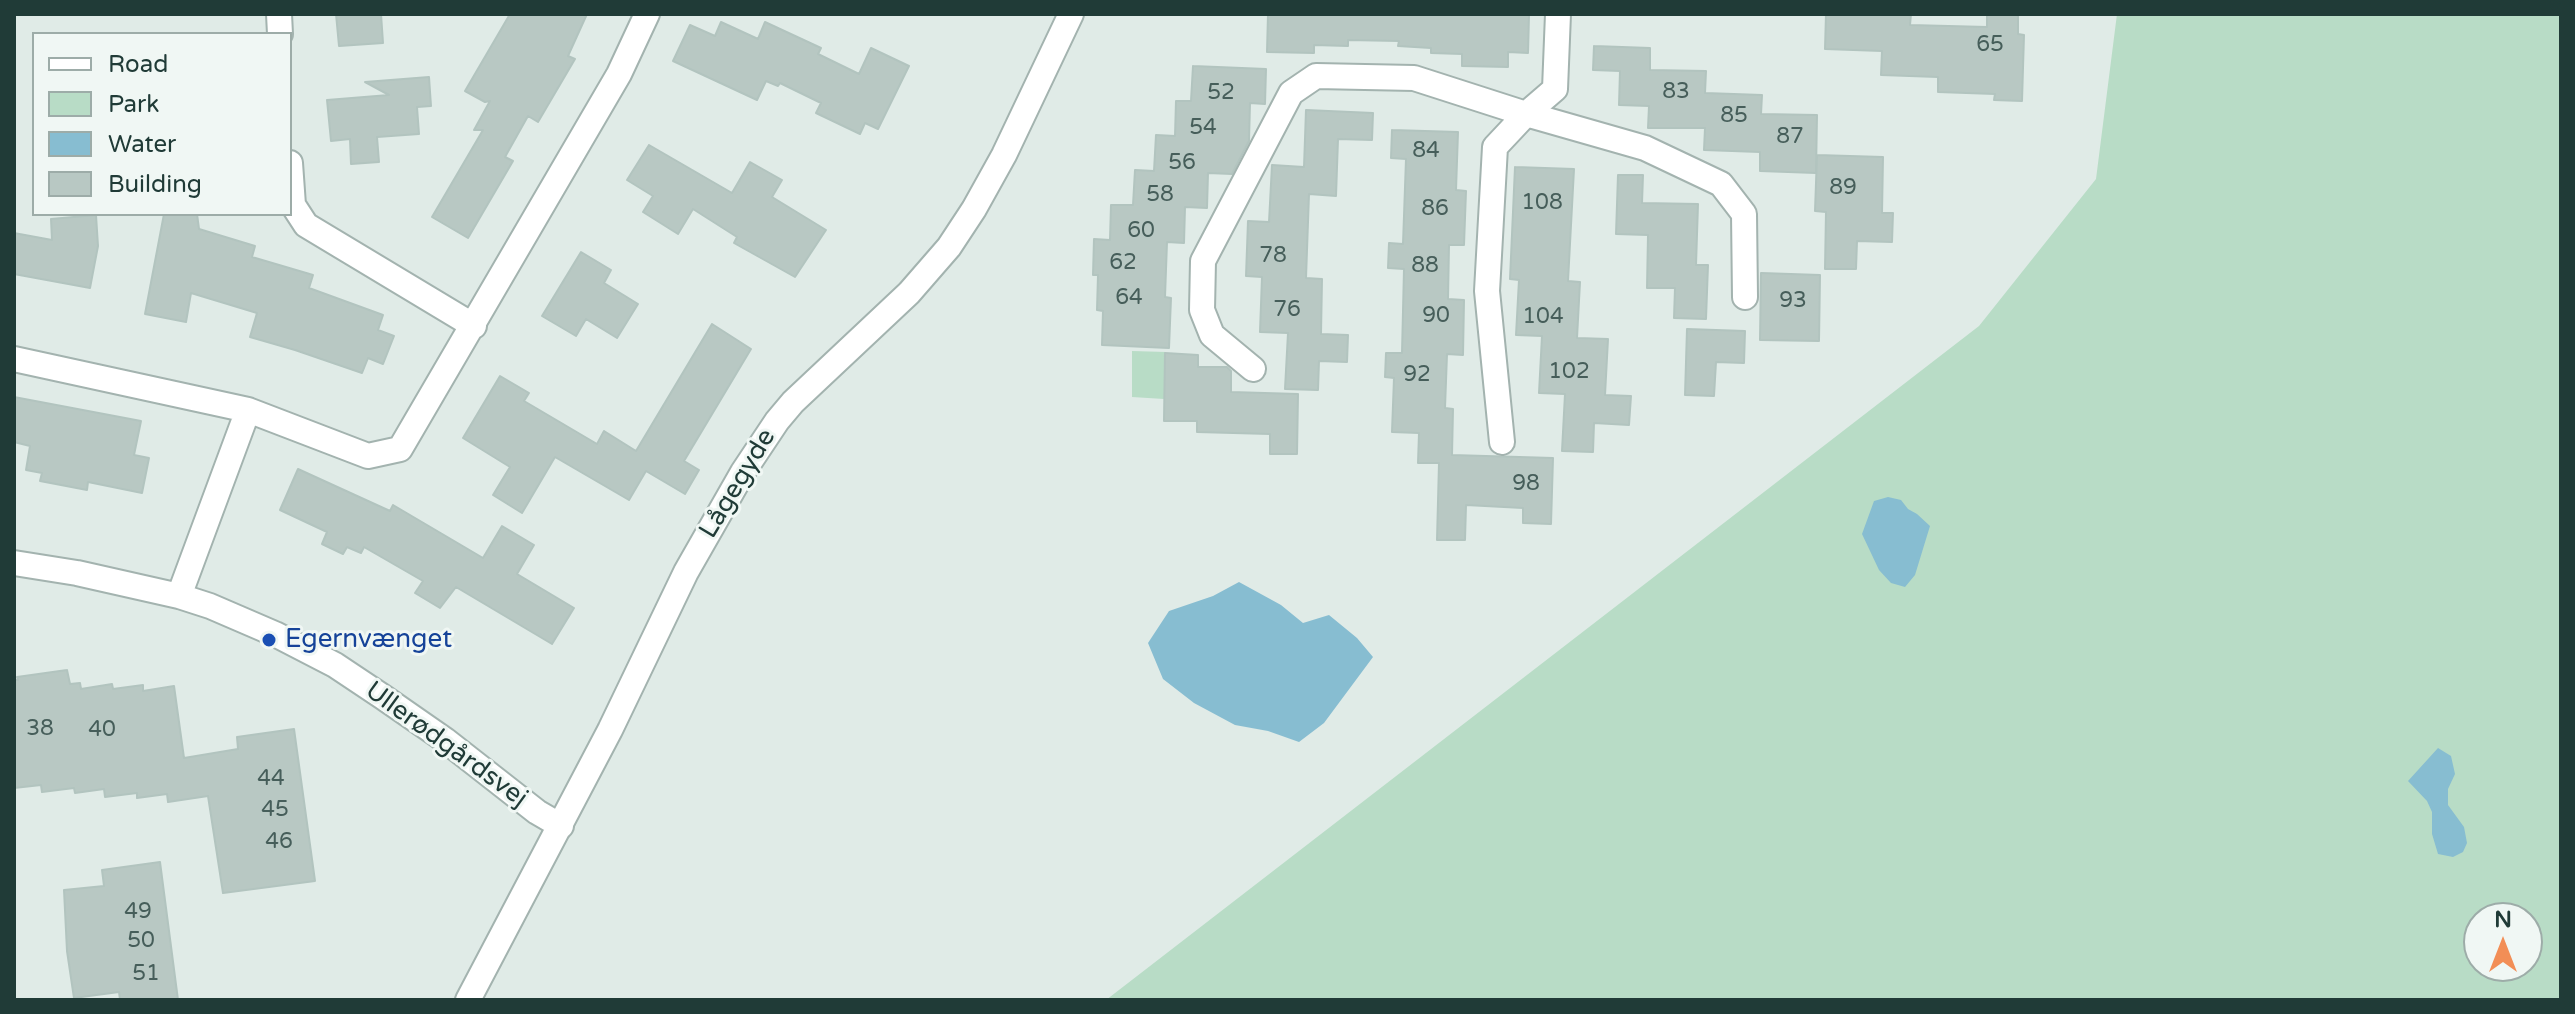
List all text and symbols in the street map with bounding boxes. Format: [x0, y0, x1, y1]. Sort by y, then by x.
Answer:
legend [32, 32, 292, 216]
house number: 65 [1976, 32, 2004, 58]
text: Road [108, 50, 168, 79]
house number: 83 [1662, 79, 1690, 105]
house number: 52 [1207, 80, 1235, 106]
text: Park [108, 90, 159, 119]
house number: 85 [1720, 103, 1748, 129]
house number: 54 [1189, 115, 1217, 141]
house number: 87 [1776, 124, 1804, 150]
text: Water [108, 130, 176, 159]
house number: 84 [1412, 138, 1440, 164]
house number: 56 [1168, 150, 1196, 176]
text: Building [108, 170, 202, 199]
house number: 89 [1829, 175, 1857, 201]
house number: 58 [1146, 182, 1174, 208]
house number: 108 [1521, 190, 1563, 216]
house number: 86 [1421, 196, 1449, 222]
house number: 60 [1127, 218, 1155, 244]
house number: 78 [1259, 243, 1287, 269]
house number: 62 [1109, 250, 1137, 276]
house number: 88 [1411, 253, 1439, 279]
house number: 64 [1115, 285, 1143, 311]
house number: 93 [1779, 288, 1807, 314]
house number: 76 [1273, 297, 1301, 323]
house number: 90 [1422, 303, 1450, 329]
house number: 104 [1522, 304, 1564, 330]
house number: 102 [1548, 359, 1590, 385]
house number: 92 [1403, 362, 1431, 388]
street label: Lågegyde [693, 424, 783, 544]
house number: 98 [1512, 471, 1540, 497]
place label: Egernvænget [285, 624, 452, 656]
marker: Egernvænget [260, 631, 278, 649]
street label: Ullerødgårdsvej [359, 676, 533, 814]
house number: 38 [26, 716, 54, 742]
house number: 40 [88, 717, 116, 743]
house number: 44 [257, 766, 285, 792]
house number: 45 [261, 797, 289, 823]
house number: 46 [265, 829, 293, 855]
house number: 49 [124, 899, 152, 925]
north arrow [2463, 902, 2543, 982]
text: N [2494, 907, 2512, 933]
house number: 50 [127, 928, 155, 954]
house number: 51 [132, 961, 160, 987]

